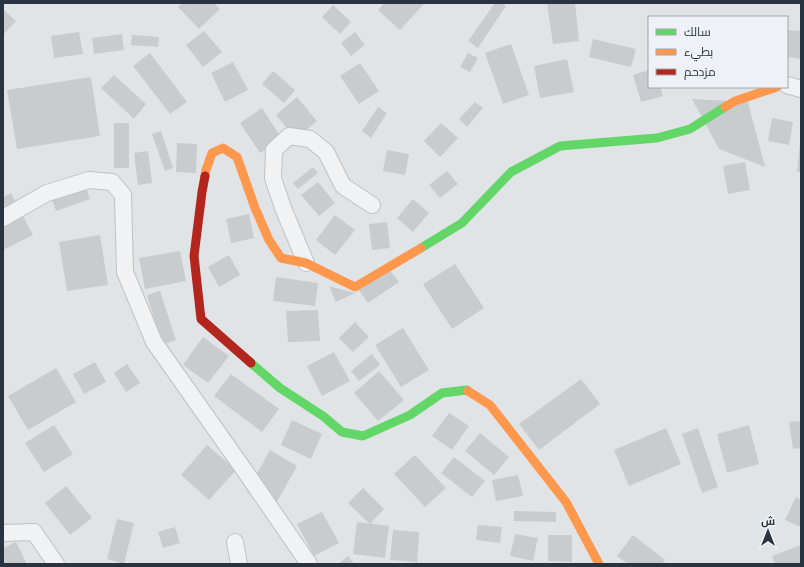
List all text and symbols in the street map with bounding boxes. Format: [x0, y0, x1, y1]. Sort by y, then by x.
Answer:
legend [648, 16, 788, 88]
text: سالك [684, 24, 711, 39]
text: بطيء [684, 44, 713, 62]
text: مزدحم [684, 64, 716, 80]
north arrow [748, 511, 788, 551]
text: ش [761, 514, 775, 528]

